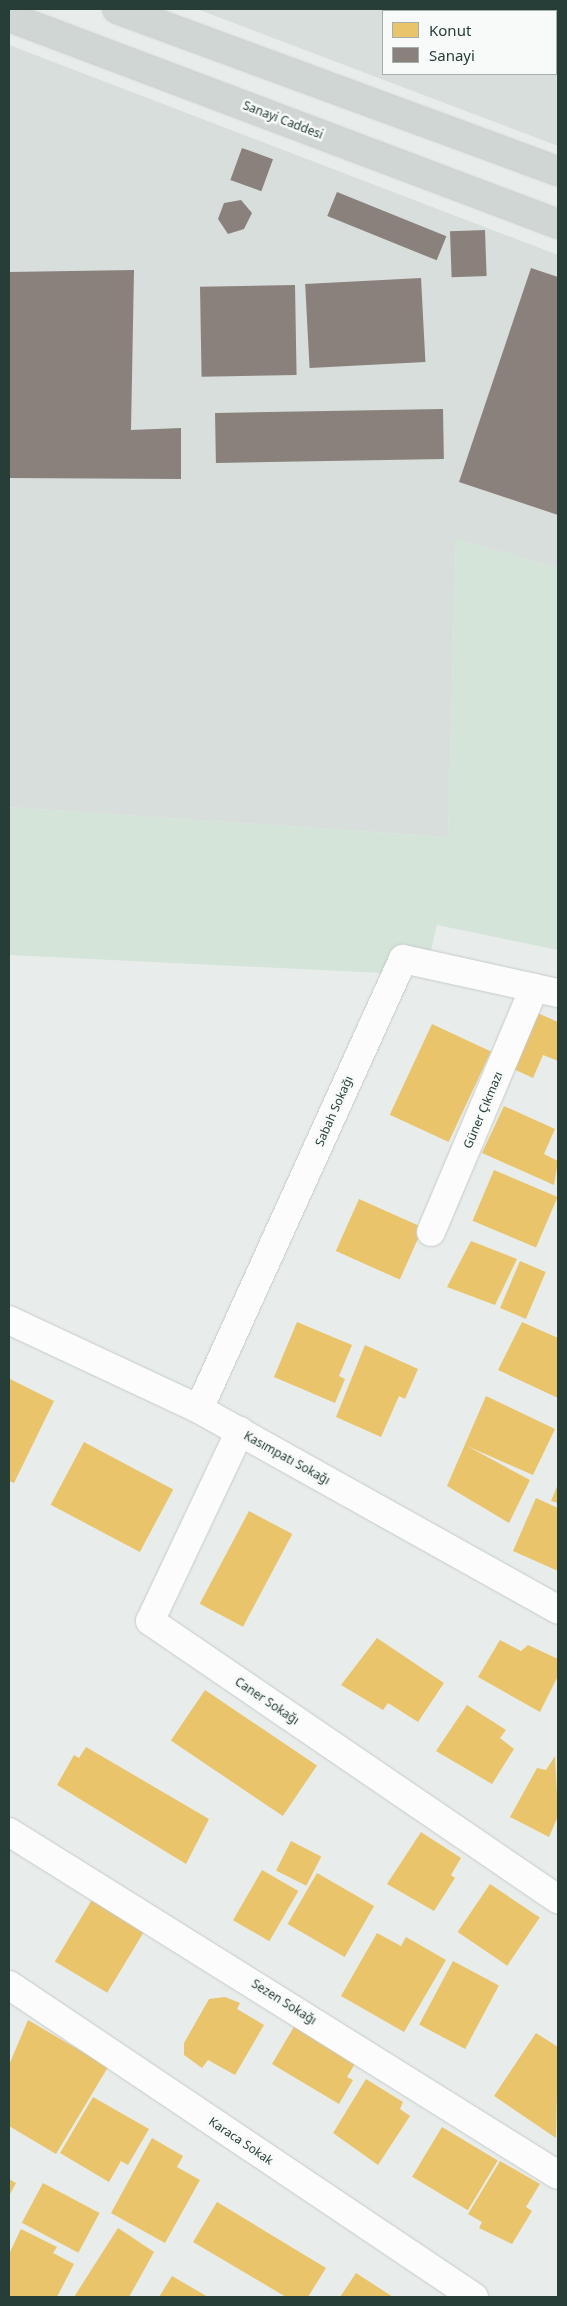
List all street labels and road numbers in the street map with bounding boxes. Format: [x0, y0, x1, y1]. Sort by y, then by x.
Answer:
street label: Sanayi Caddesi [241, 98, 325, 142]
street label: Güner Çıkmazı [460, 1069, 506, 1151]
street label: Sabah Sokağı [312, 1074, 356, 1148]
street label: Kasımpatı Sokağı [241, 1428, 333, 1488]
street label: Caner Sokağı [232, 1674, 302, 1728]
street label: Sezen Sokağı [249, 1976, 319, 2028]
street label: Karaca Sokak [206, 2114, 276, 2168]

